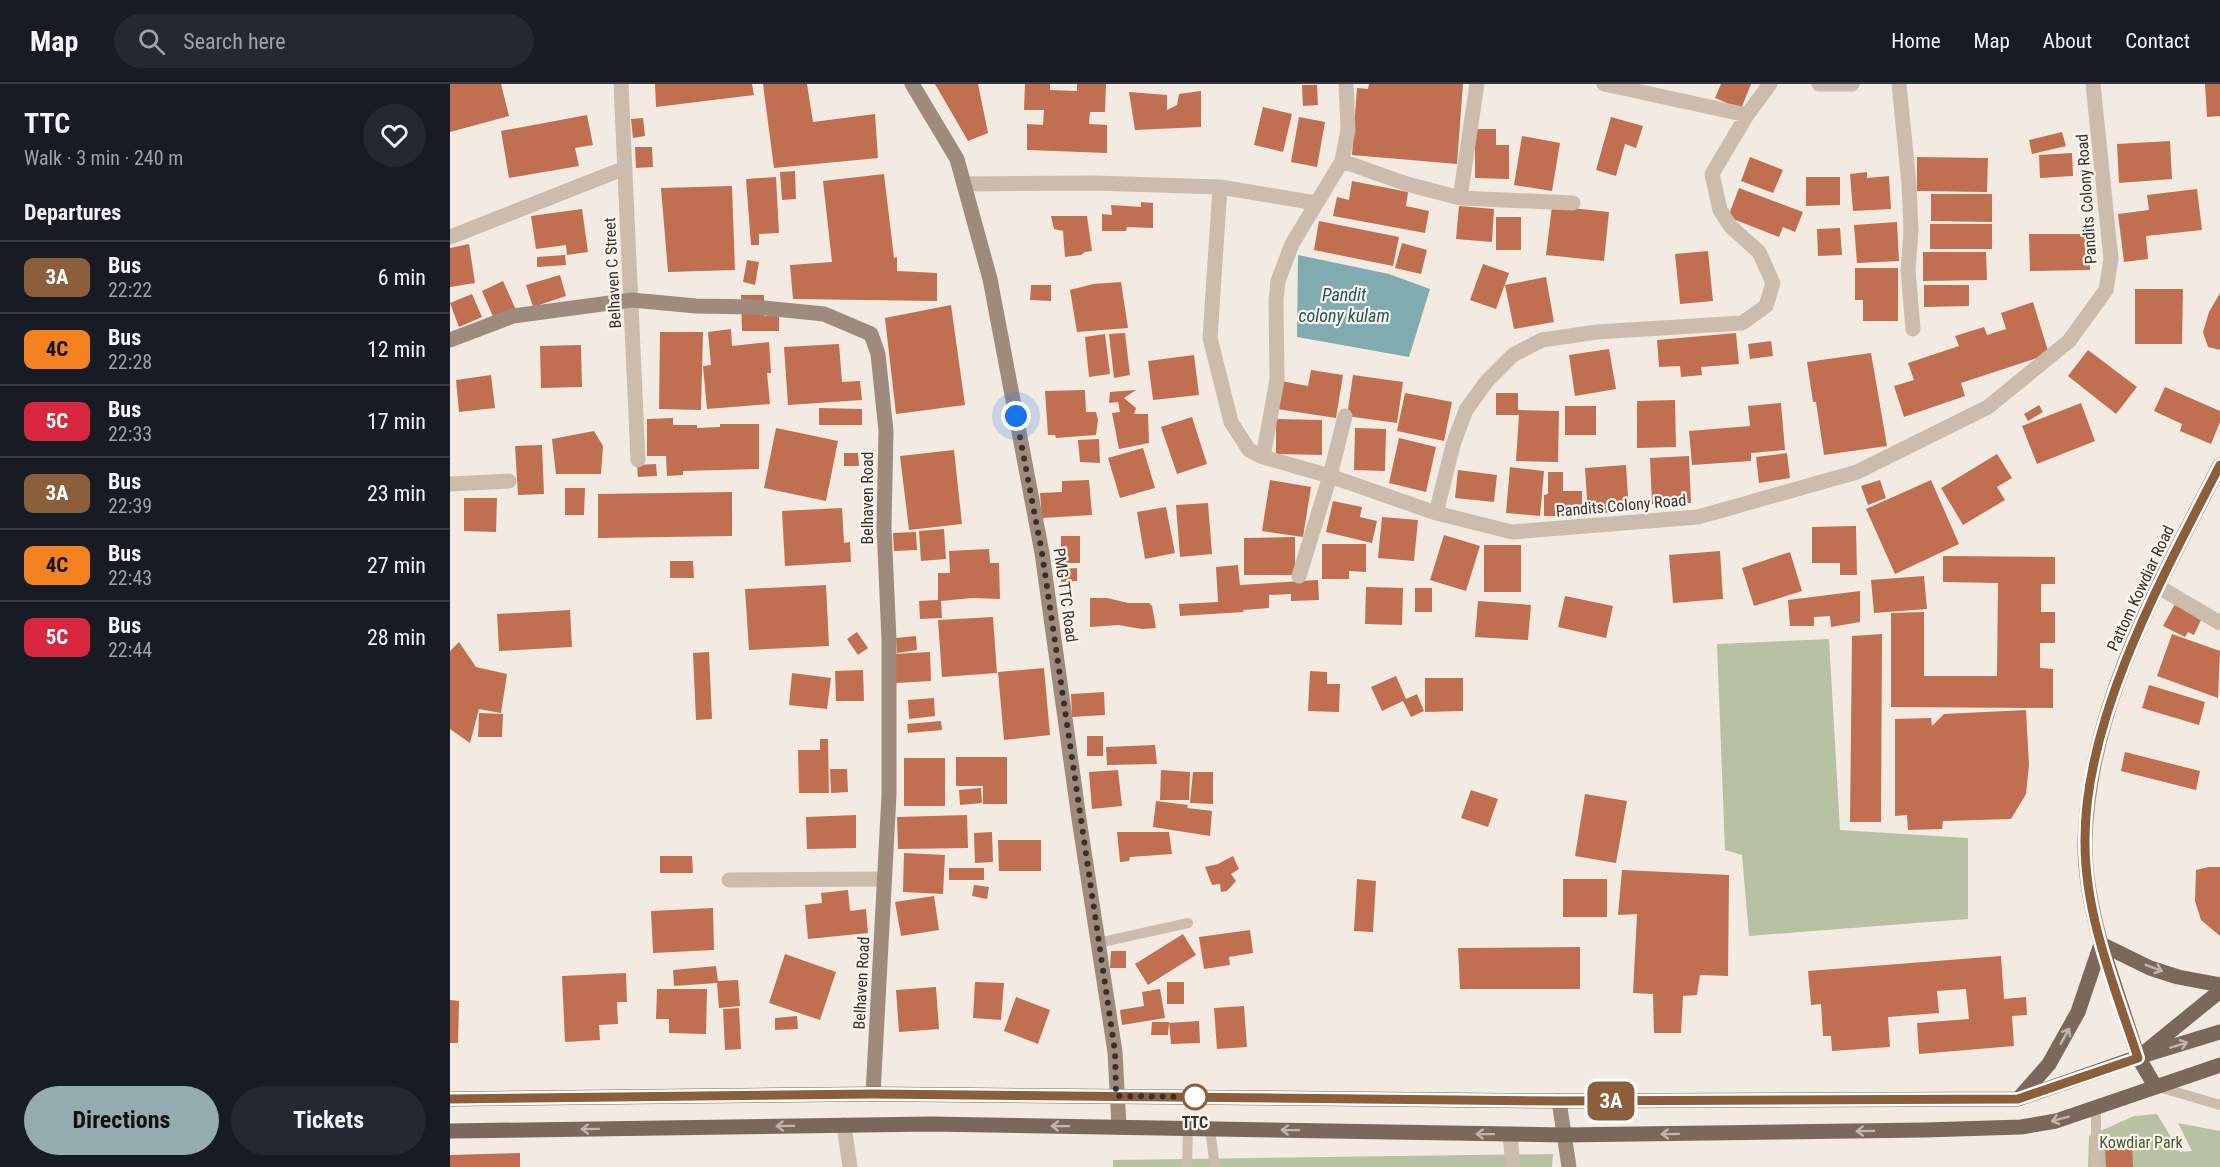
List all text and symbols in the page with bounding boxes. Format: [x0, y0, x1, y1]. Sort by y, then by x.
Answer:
search box [114, 14, 534, 68]
text: Map [30, 25, 78, 58]
icon: search [135, 25, 168, 58]
text: Search here [183, 29, 286, 54]
text: Home [1891, 29, 1941, 53]
text: Map [1974, 29, 2010, 53]
text: About [2043, 29, 2092, 53]
text: Contact [2125, 29, 2190, 53]
button: heart [363, 104, 426, 167]
text: TTC [24, 107, 70, 140]
street label: Pandits Colony Road [2072, 133, 2101, 265]
text: Walk · 3 min · 240 m [24, 146, 183, 170]
text: Departures [24, 200, 121, 225]
street label: Belhaven C Street [600, 217, 625, 329]
text: Bus [108, 253, 141, 278]
text: 3A [45, 265, 69, 289]
text: 6 min [378, 265, 426, 290]
text: 22:22 [108, 278, 152, 302]
water label: Pandit colony kulam [1298, 284, 1390, 326]
text: Bus [108, 325, 141, 350]
text: 4C [46, 337, 68, 361]
text: 12 min [367, 337, 426, 362]
text: 22:28 [108, 350, 152, 374]
text: Bus [108, 397, 141, 422]
your location [1001, 401, 1031, 431]
text: 5C [46, 409, 68, 433]
text: 17 min [367, 409, 426, 434]
text: 22:33 [108, 422, 152, 446]
street label: Belhaven Road [858, 452, 877, 544]
text: Bus [108, 469, 141, 494]
text: 3A [45, 481, 69, 505]
text: 23 min [367, 481, 426, 506]
street label: Pandits Colony Road [1555, 490, 1687, 521]
text: 22:39 [108, 494, 152, 518]
street label: Pattom Kowdiar Road [2103, 522, 2178, 654]
text: Bus [108, 541, 141, 566]
street label: PMG TTC Road [1049, 547, 1082, 644]
text: 4C [46, 553, 68, 577]
text: 27 min [367, 553, 426, 578]
text: 22:43 [108, 566, 152, 590]
text: Bus [108, 613, 141, 638]
text: 5C [46, 625, 68, 649]
text: 28 min [367, 625, 426, 650]
text: 22:44 [108, 638, 152, 662]
street label: Belhaven Road [850, 936, 873, 1030]
one-way arrow [2144, 964, 2163, 975]
one-way arrow [2059, 1028, 2071, 1045]
one-way arrow [2169, 1039, 2188, 1050]
line badge: 3A [1584, 1082, 1638, 1120]
marker: TTC [1182, 1084, 1208, 1110]
button: Directions [24, 1086, 219, 1155]
button: Tickets [231, 1086, 426, 1155]
text: 3A [1599, 1089, 1623, 1113]
place label: TTC [1182, 1113, 1208, 1132]
one-way arrow [2051, 1114, 2070, 1125]
one-way arrow [776, 1120, 796, 1132]
one-way arrow [1051, 1121, 1071, 1132]
one-way arrow [581, 1123, 601, 1135]
one-way arrow [1280, 1125, 1300, 1136]
one-way arrow [1856, 1125, 1876, 1137]
one-way arrow [1475, 1128, 1495, 1140]
one-way arrow [1661, 1128, 1681, 1140]
park label: Kowdiar Park [2099, 1133, 2183, 1152]

